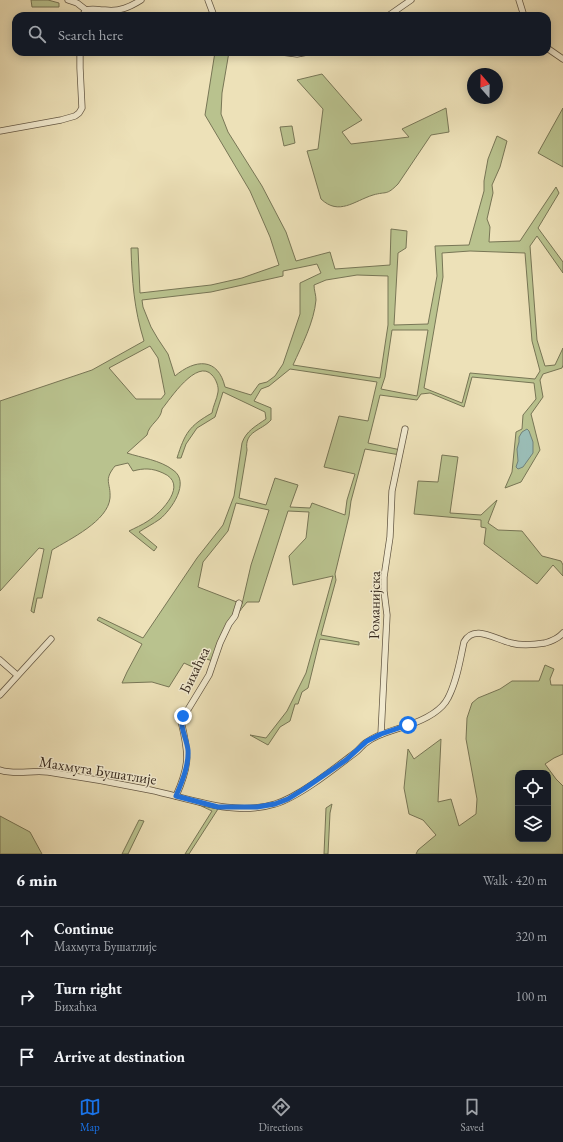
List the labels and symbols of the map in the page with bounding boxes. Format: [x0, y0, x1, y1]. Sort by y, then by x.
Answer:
north arrow [467, 68, 503, 104]
street label: Романијска [364, 571, 384, 639]
street label: Бихаћка [175, 644, 213, 696]
route end [174, 707, 192, 725]
route start [399, 716, 417, 734]
street label: Махмута Бушатлије [38, 751, 158, 789]

